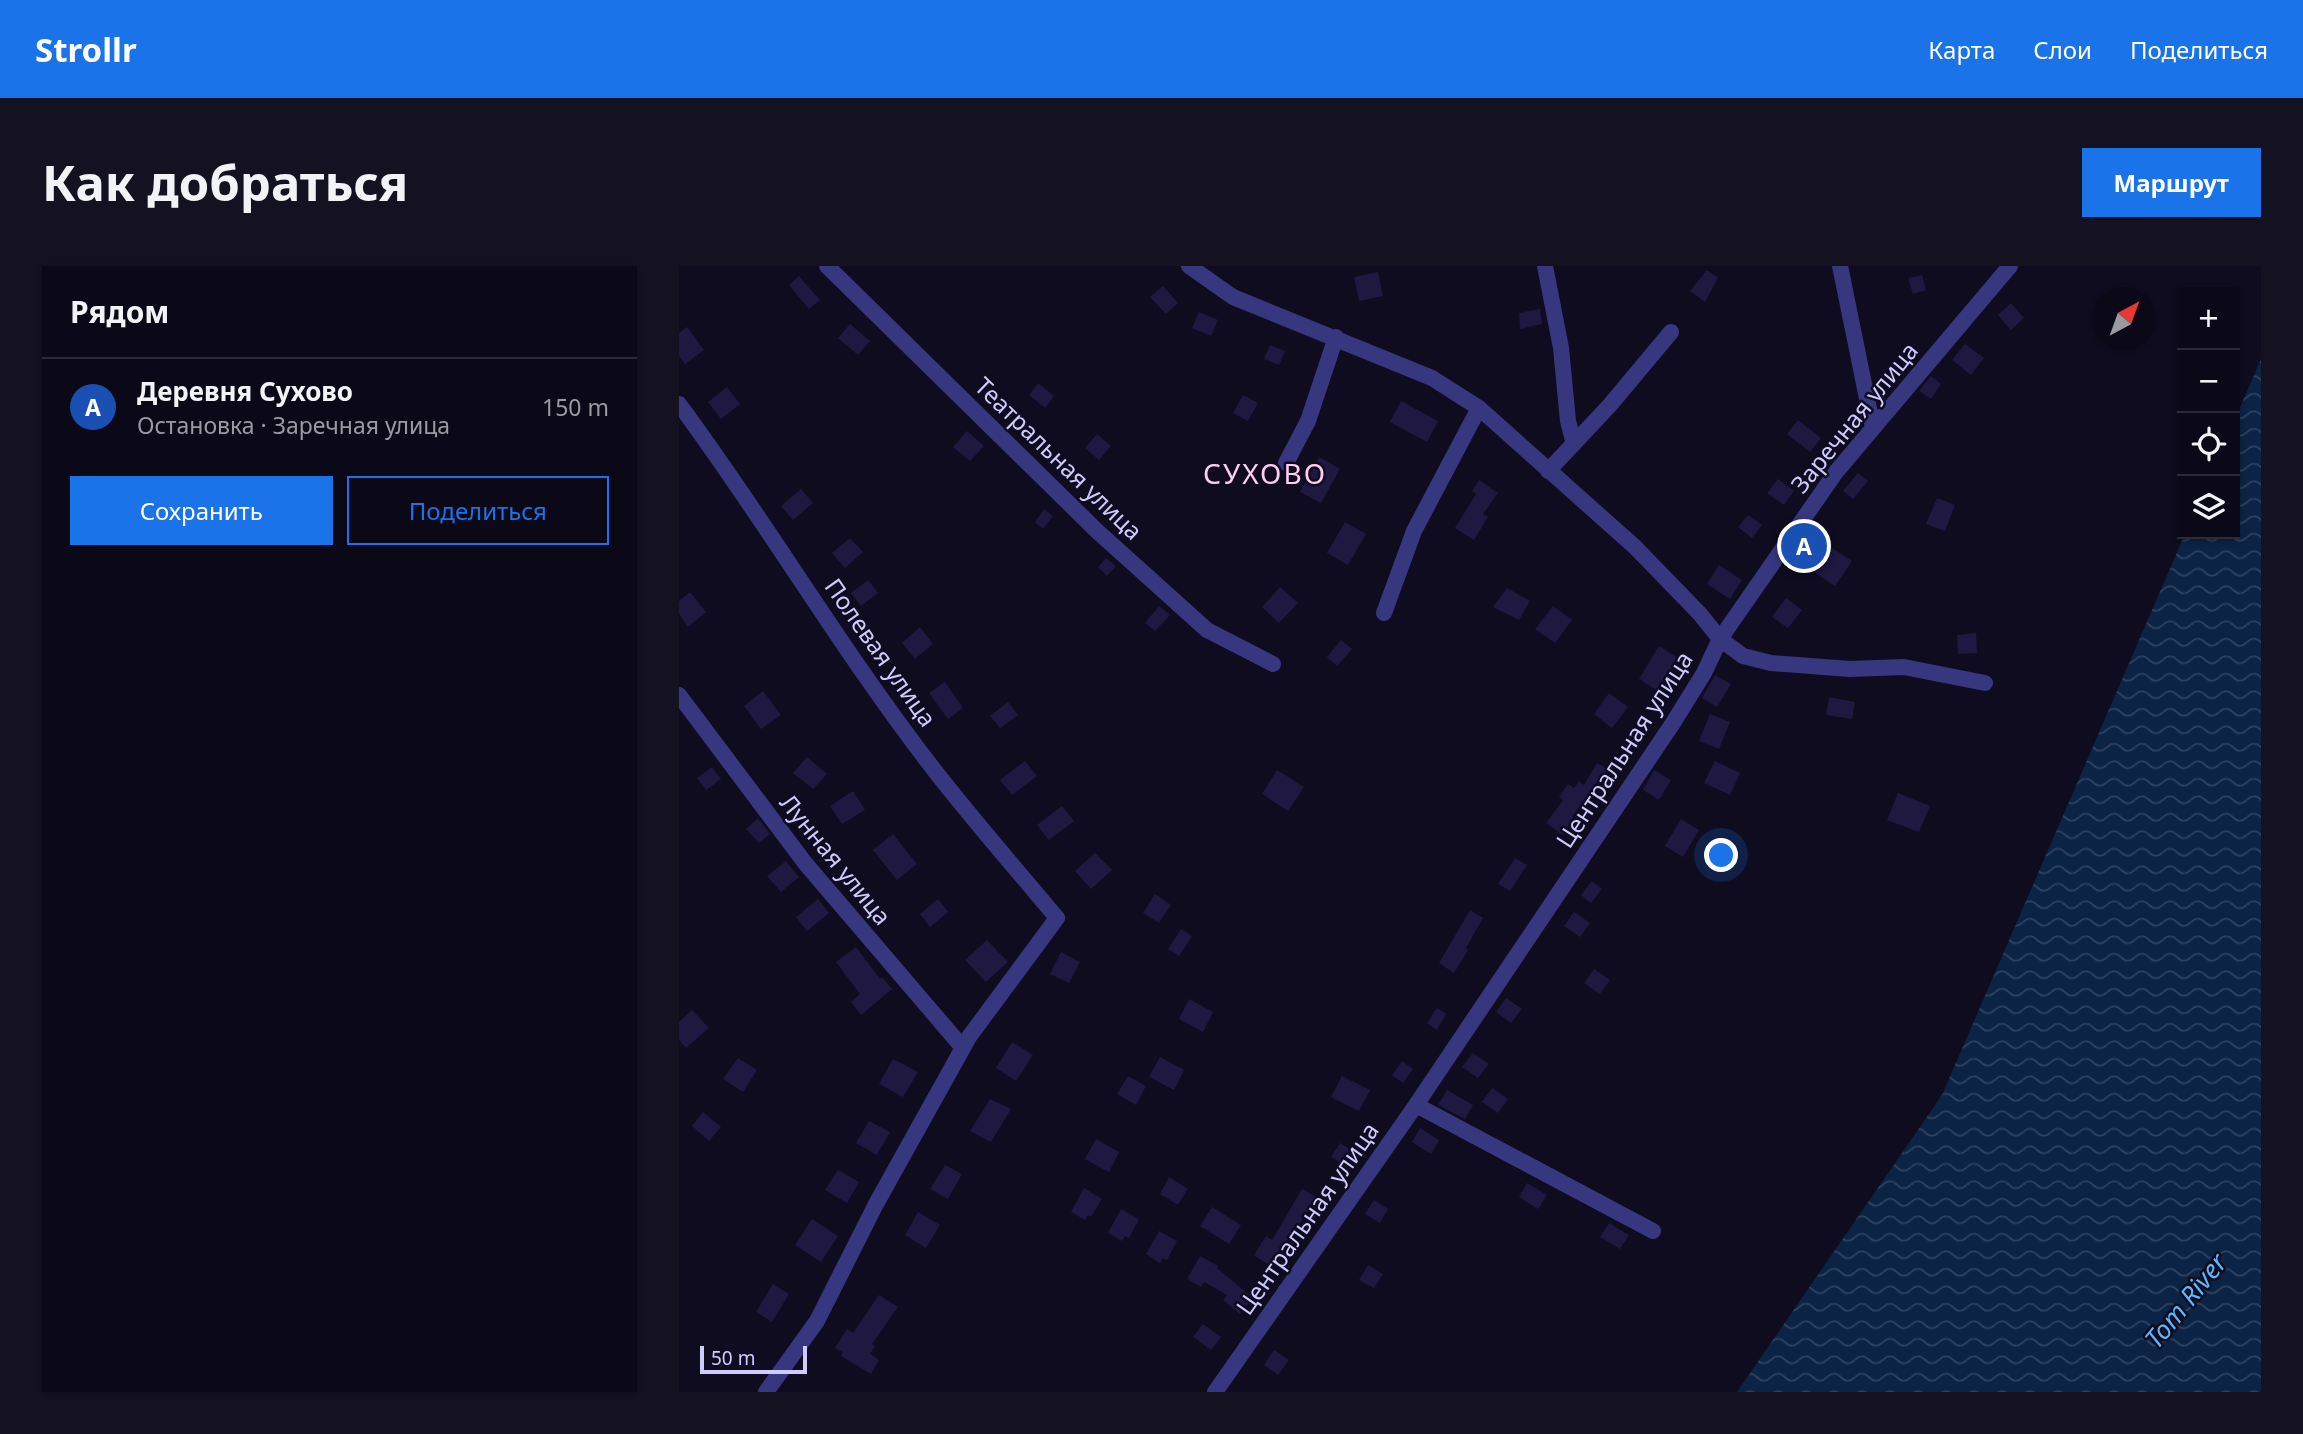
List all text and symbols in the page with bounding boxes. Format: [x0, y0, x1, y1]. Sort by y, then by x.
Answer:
text: Strollr [35, 27, 137, 72]
text: Карта [1928, 33, 1995, 66]
text: Слои [2033, 33, 2092, 66]
text: Поделиться [2130, 33, 2268, 66]
button: Маршрут [2082, 148, 2261, 217]
text: Как добраться [42, 149, 408, 215]
north arrow [2093, 287, 2156, 350]
map controls [2177, 287, 2240, 539]
button: + [2177, 287, 2240, 350]
text: Рядом [70, 291, 169, 332]
street label: Заречная улица [1783, 335, 1925, 499]
button: − [2177, 350, 2240, 413]
street label: Театральная улица [968, 369, 1150, 547]
text: Деревня Сухово [137, 373, 353, 409]
text: A [85, 391, 101, 423]
text: 150 m [542, 391, 609, 423]
text: Остановка · Заречная улица [137, 409, 450, 441]
button: locate [2177, 413, 2240, 476]
district label: СУХОВО [1203, 454, 1327, 492]
button: Сохранить [70, 476, 333, 545]
button: Поделиться [347, 476, 609, 545]
button: layers [2177, 476, 2240, 539]
pin: A [1781, 520, 1827, 572]
street label: Полевая улица [818, 571, 945, 733]
street label: Центральная улица [1548, 645, 1700, 854]
street label: Лунная улица [773, 787, 899, 932]
your location [1704, 838, 1738, 872]
street label: Центральная улица [1228, 1115, 1386, 1321]
water label: Tom River [2136, 1244, 2236, 1355]
scale bar [700, 1343, 807, 1375]
text: 50 m [711, 1345, 755, 1371]

